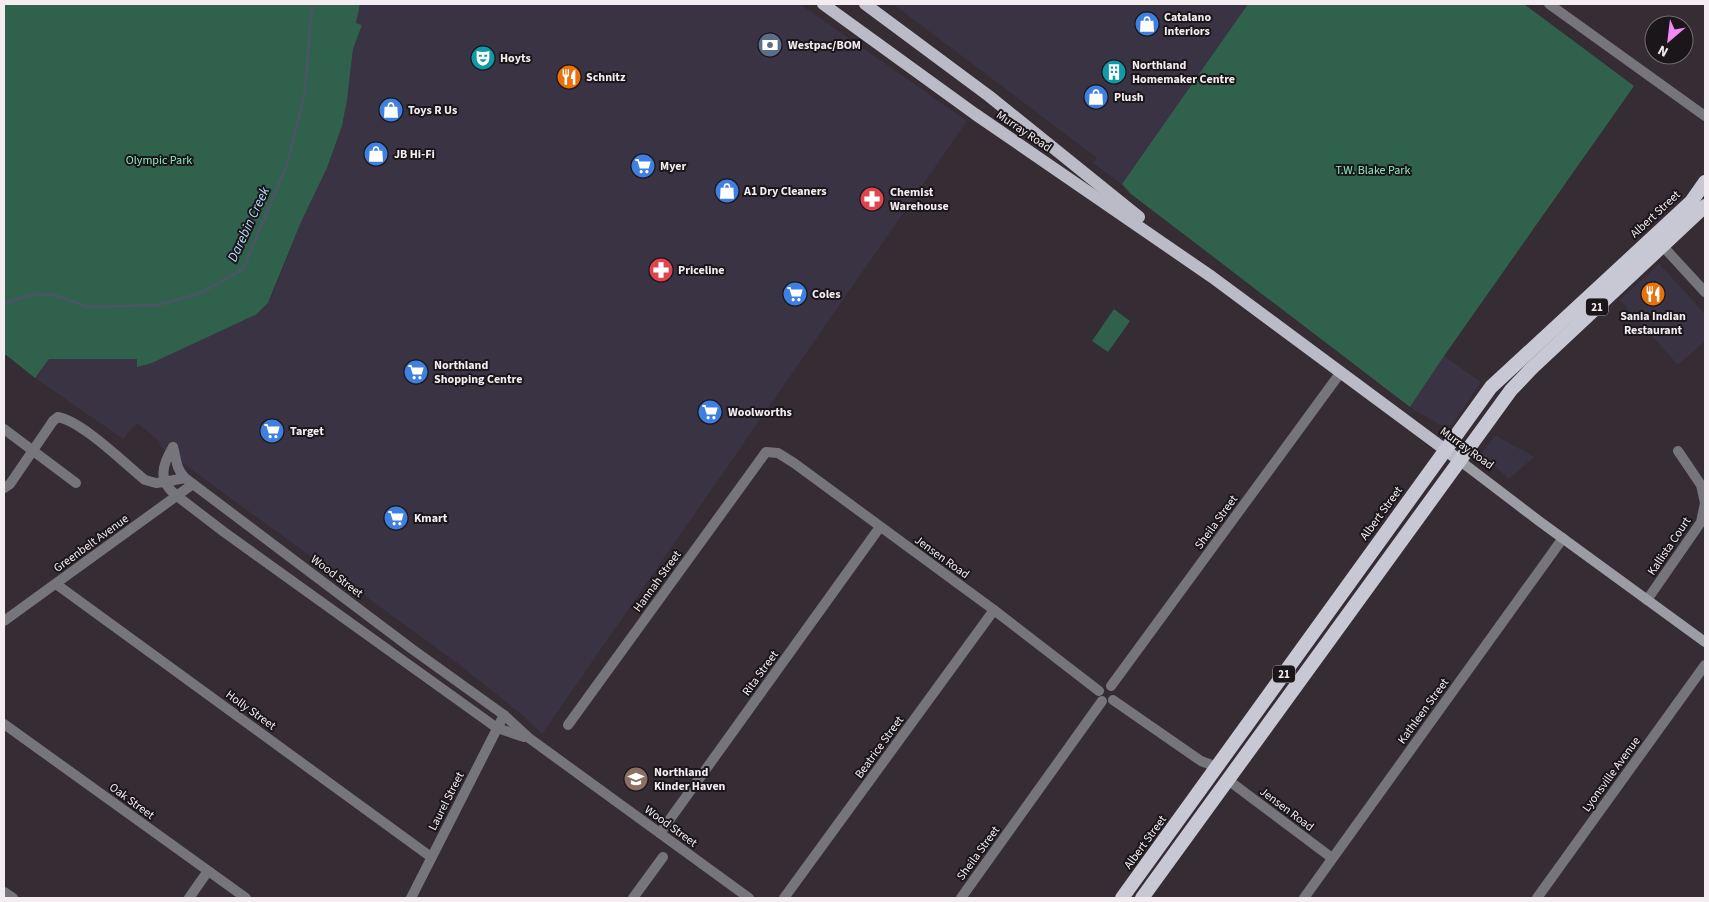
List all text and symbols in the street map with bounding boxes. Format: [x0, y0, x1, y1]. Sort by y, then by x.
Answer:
place label: Catalano Interiors [1164, 9, 1211, 40]
shop icon: Catalano Interiors [1134, 11, 1160, 37]
north arrow [1644, 15, 1694, 65]
bank icon: Westpac/BOM [757, 32, 783, 58]
place label: Westpac/BOM [788, 37, 861, 54]
text: N [1655, 40, 1672, 62]
theatre icon: Hoyts [470, 45, 496, 71]
place label: Hoyts [500, 50, 531, 67]
place label: Northland Homemaker Centre [1132, 57, 1235, 88]
building icon: Northland Homemaker Centre [1101, 59, 1127, 85]
restaurant icon: Schnitz [556, 64, 582, 90]
place label: Schnitz [586, 69, 626, 86]
shop icon: Plush [1083, 84, 1109, 110]
place label: Plush [1114, 89, 1144, 106]
shop icon: Toys R Us [378, 97, 404, 123]
place label: Toys R Us [408, 102, 457, 119]
street label: Murray Road [993, 107, 1055, 156]
shop icon: JB Hi-Fi [363, 141, 389, 167]
place label: JB Hi-Fi [394, 146, 435, 163]
park label: Olympic Park [126, 152, 192, 169]
supermarket icon: Myer [630, 153, 656, 179]
place label: Myer [660, 158, 687, 175]
park label: T.W. Blake Park [1336, 162, 1410, 179]
shop icon: A1 Dry Cleaners [714, 178, 740, 204]
water label: Darebin Creek [223, 183, 275, 265]
place label: A1 Dry Cleaners [743, 183, 827, 200]
place label: Chemist Warehouse [890, 184, 949, 215]
pharmacy icon: Chemist Warehouse [859, 186, 885, 212]
street label: Albert Street [1627, 187, 1684, 242]
pharmacy icon: Priceline [648, 257, 674, 283]
place label: Priceline [678, 262, 725, 279]
supermarket icon: Coles [782, 281, 808, 307]
restaurant icon: Sania Indian Restaurant [1640, 281, 1666, 307]
place label: Coles [812, 286, 841, 303]
road number: 21 [1586, 298, 1608, 316]
place label: Sania Indian Restaurant [1620, 308, 1686, 339]
place label: Northland Shopping Centre [434, 357, 522, 388]
supermarket icon: Northland Shopping Centre [403, 359, 429, 385]
supermarket icon: Woolworths [697, 399, 723, 425]
place label: Woolworths [728, 404, 792, 421]
supermarket icon: Target [259, 418, 285, 444]
place label: Target [290, 423, 324, 440]
street label: Murray Road [1436, 423, 1497, 474]
street label: Albert Street [1356, 483, 1407, 544]
street label: Sheila Street [1191, 492, 1242, 553]
supermarket icon: Kmart [383, 505, 409, 531]
street label: Greenbelt Avenue [50, 510, 132, 576]
place label: Kmart [414, 510, 448, 527]
street label: Kallista Court [1644, 514, 1695, 579]
street label: Jensen Road [911, 532, 973, 583]
street label: Hannah Street [629, 547, 685, 615]
street label: Wood Street [307, 551, 366, 602]
street label: Rita Street [738, 647, 783, 699]
road number: 21 [1273, 666, 1295, 682]
street label: Kathleen Street [1394, 675, 1453, 748]
street label: Holly Street [222, 686, 279, 734]
street label: Beatrice Street [851, 713, 908, 782]
street label: Lyonsville Avenue [1578, 733, 1644, 815]
place label: Northland Kinder Haven [654, 764, 726, 795]
school or university icon: Northland Kinder Haven [623, 766, 649, 792]
street label: Laurel Street [424, 769, 469, 834]
street label: Oak Street [106, 779, 158, 824]
street label: Jensen Road [1256, 783, 1317, 835]
street label: Wood Street [641, 801, 701, 851]
street label: Albert Street [1120, 812, 1171, 873]
street label: Sheila Street [953, 823, 1004, 884]

